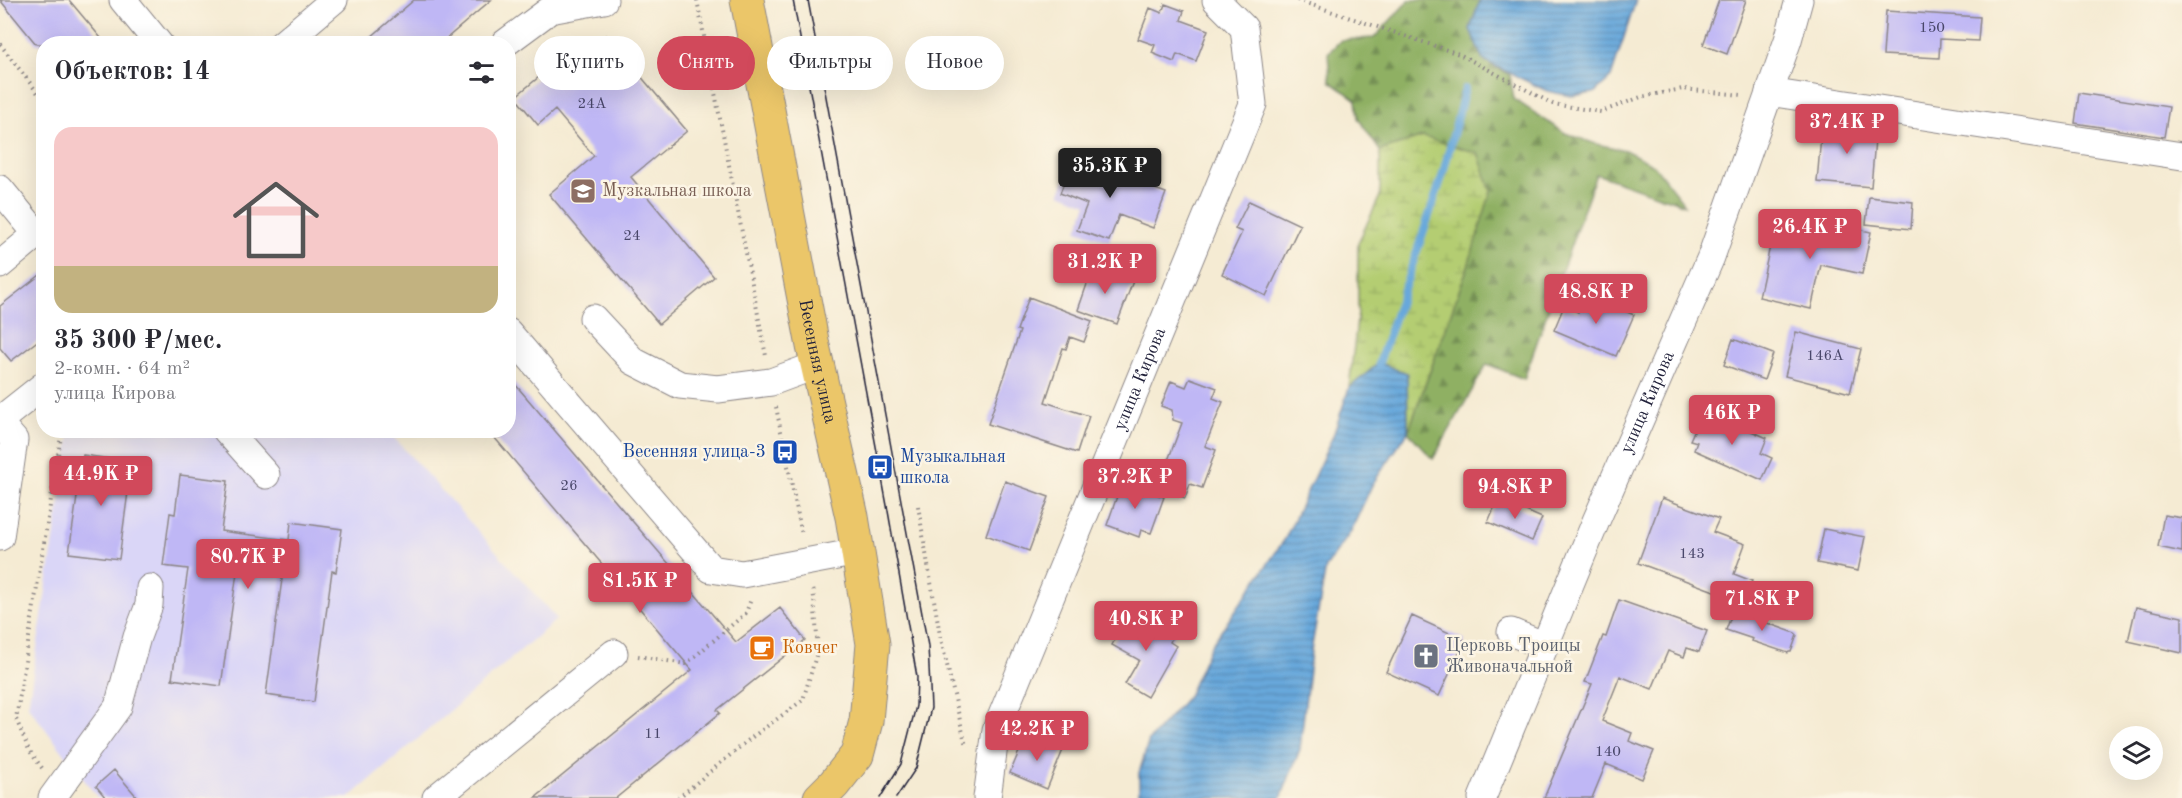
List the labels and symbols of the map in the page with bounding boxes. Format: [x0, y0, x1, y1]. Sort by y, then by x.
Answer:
house number: 150 [1919, 21, 1945, 36]
house number: 24А [578, 97, 607, 112]
pin: 37.4K ₽ [1792, 104, 1902, 155]
pin: 35.3K ₽ [1055, 148, 1165, 199]
school or university icon: Музкальная школа [568, 176, 598, 206]
place label: Музкальная школа [602, 182, 752, 200]
pin: 26.4K ₽ [1755, 209, 1865, 260]
house number: 24 [623, 229, 641, 244]
pin: 31.2K ₽ [1050, 244, 1160, 295]
pin: 48.8K ₽ [1541, 274, 1651, 325]
street label: Весенняя улица [795, 298, 839, 425]
street label: улица Кирова [1111, 325, 1169, 433]
street label: улица Кирова [1618, 348, 1678, 456]
house number: 146А [1806, 349, 1844, 364]
pin: 46K ₽ [1690, 395, 1774, 446]
bus stop icon: Весенняя улица-3 [770, 437, 800, 467]
place label: Весенняя улица-3 [623, 443, 766, 461]
place label: Музыкальная школа [900, 448, 1006, 487]
bus stop icon: Музыкальная школа [865, 452, 895, 482]
pin: 44.9K ₽ [46, 456, 156, 507]
pin: 37.2K ₽ [1080, 459, 1190, 510]
pin: 94.8K ₽ [1460, 469, 1570, 520]
house number: 26 [560, 479, 578, 494]
pin: 80.7K ₽ [193, 539, 303, 590]
house number: 143 [1679, 547, 1705, 562]
pin: 81.5K ₽ [585, 563, 695, 614]
pin: 71.8K ₽ [1707, 581, 1817, 632]
pin: 40.8K ₽ [1091, 601, 1201, 652]
cafe icon: Ковчег [747, 633, 777, 663]
place label: Церковь Троицы Живоначальной [1446, 637, 1581, 676]
place label: Ковчег [782, 639, 838, 657]
church icon: Церковь Троицы Живоначальной [1411, 641, 1441, 671]
pin: 42.2K ₽ [982, 711, 1092, 762]
house number: 11 [644, 727, 662, 742]
house number: 140 [1595, 745, 1621, 760]

